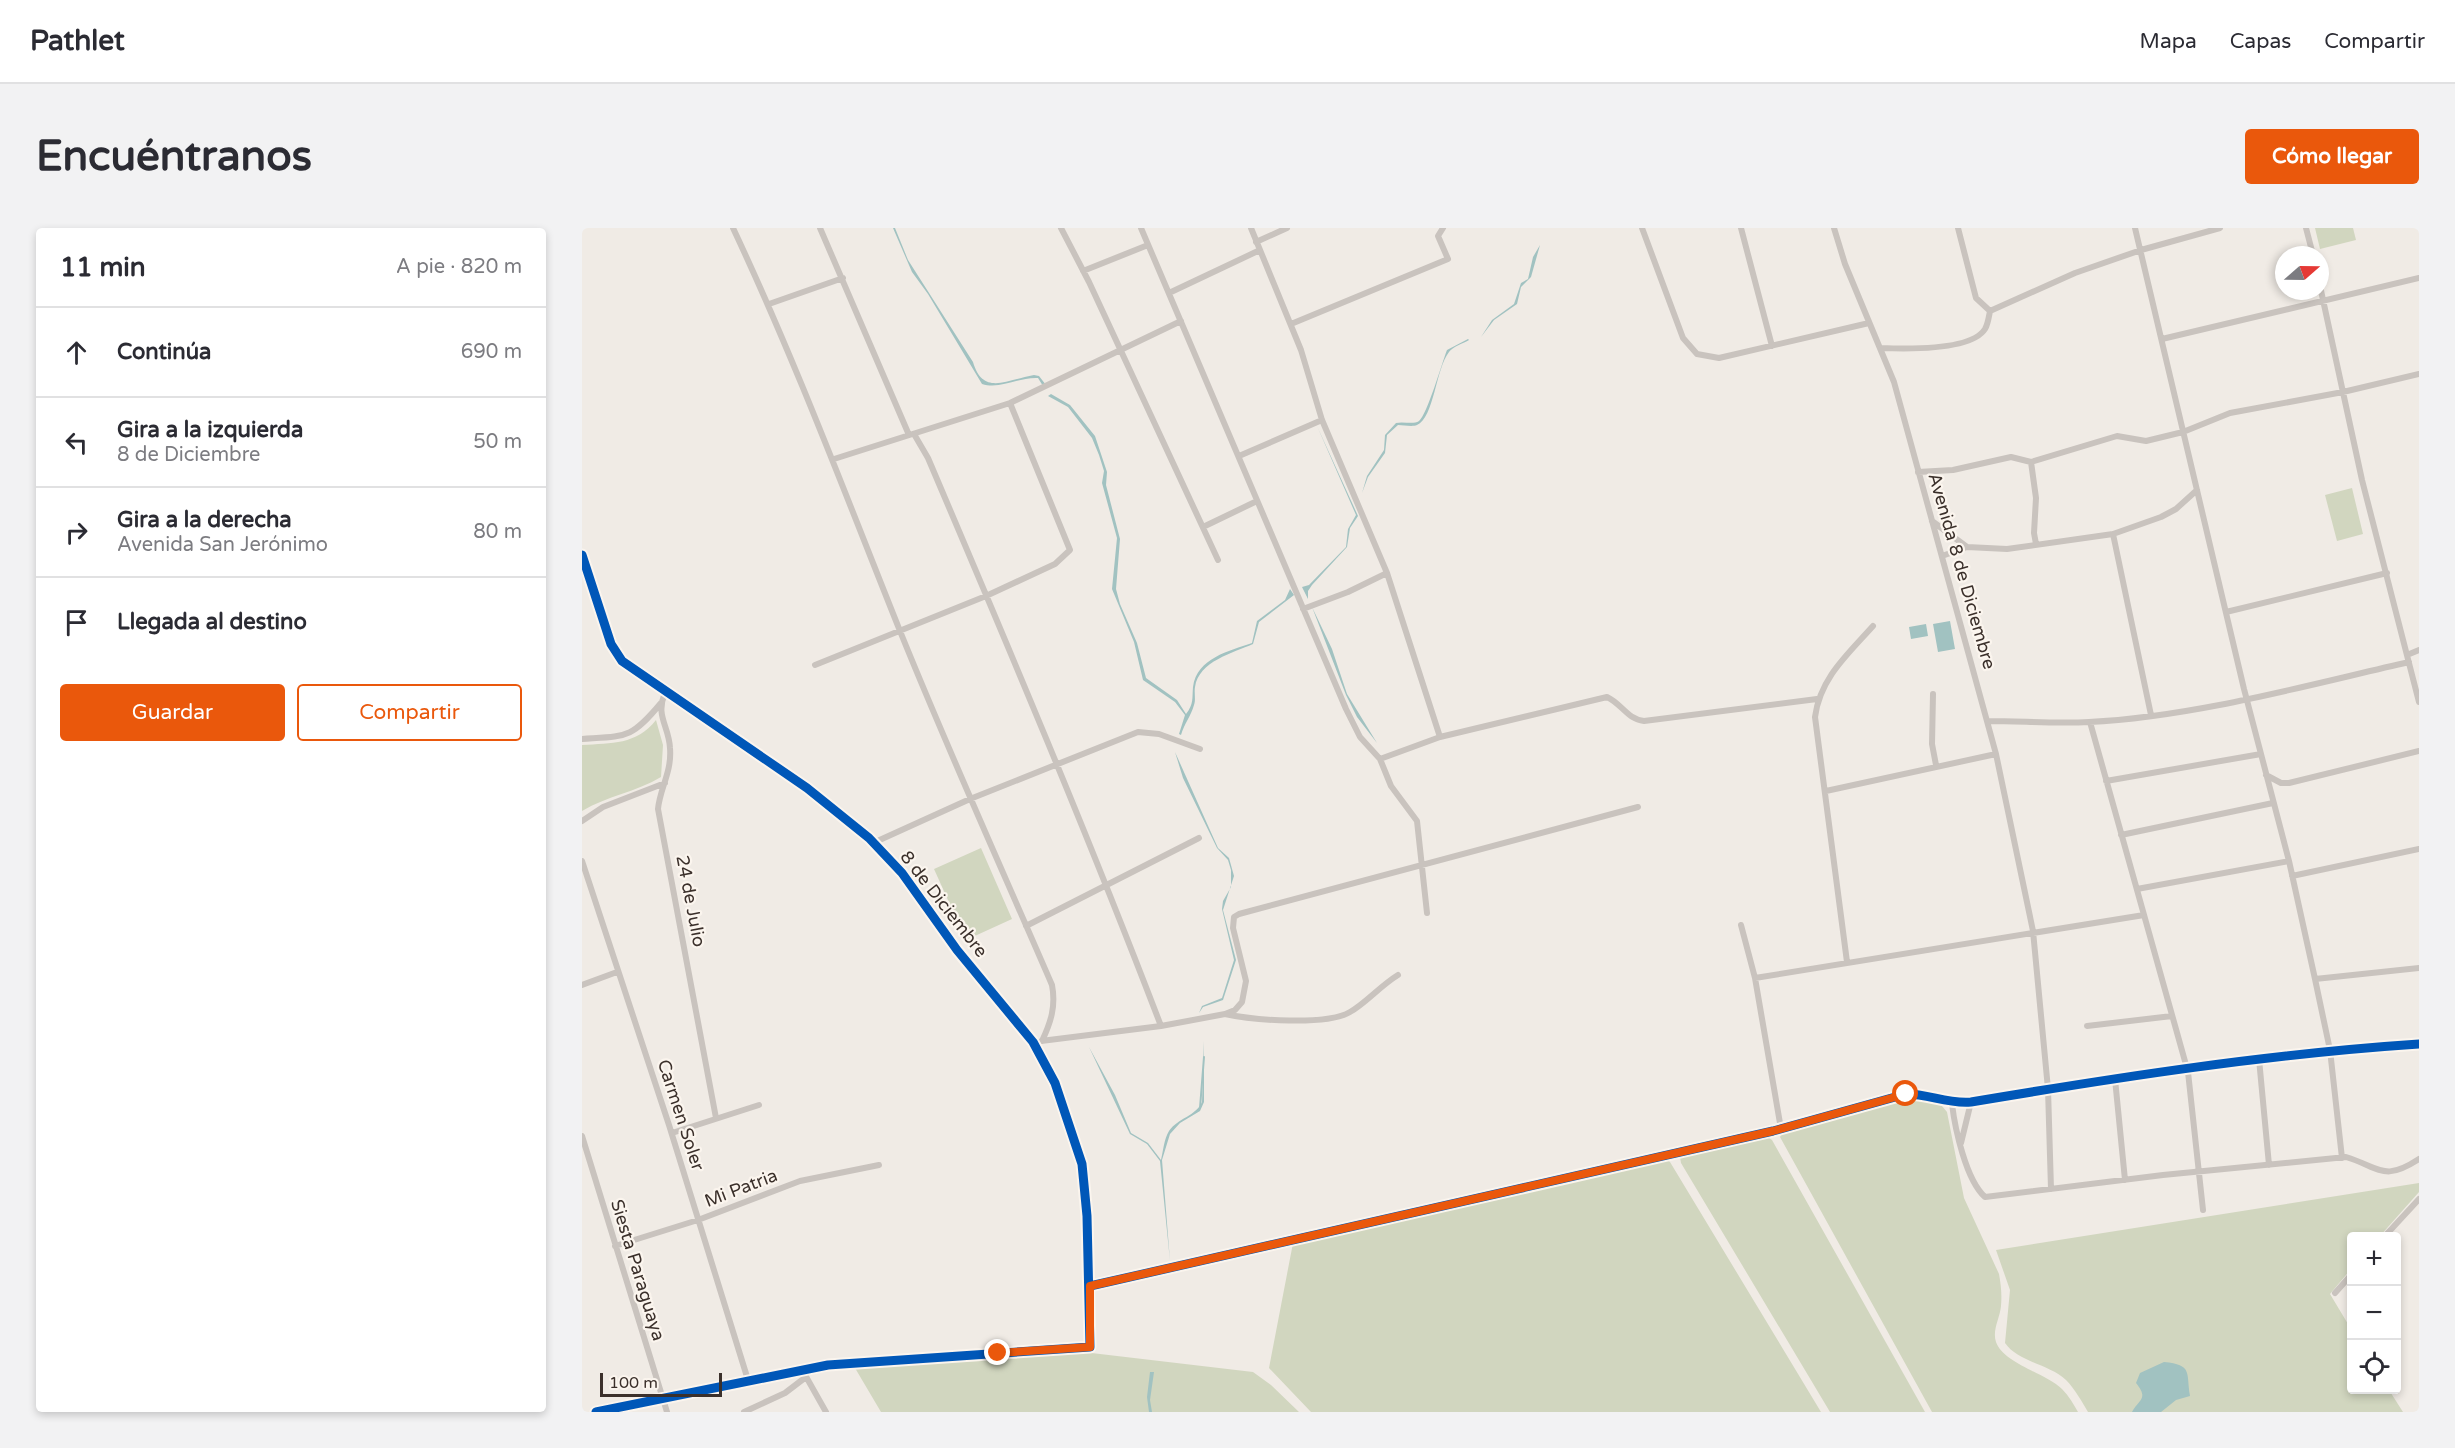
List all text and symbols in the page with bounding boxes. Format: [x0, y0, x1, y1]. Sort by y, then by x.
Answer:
text: Pathlet [30, 24, 125, 58]
text: Mapa [2140, 29, 2197, 54]
text: Capas [2230, 29, 2291, 54]
text: Compartir [2324, 29, 2425, 54]
button: Cómo llegar [2245, 129, 2419, 184]
text: Encuéntranos [36, 131, 312, 182]
north arrow [2275, 246, 2329, 300]
text: 11 min [60, 252, 146, 283]
text: A pie · 820 m [396, 255, 522, 279]
icon: ahead [60, 336, 93, 369]
text: Continúa [117, 339, 211, 365]
text: 690 m [461, 340, 522, 364]
text: Gira a la izquierda [117, 417, 303, 443]
icon: left [60, 426, 93, 459]
text: 50 m [473, 430, 522, 454]
text: 8 de Diciembre [117, 443, 260, 467]
street label: Avenida 8 de Diciembre [1923, 470, 2001, 672]
text: Gira a la derecha [117, 507, 292, 533]
icon: right [60, 516, 93, 549]
text: 80 m [473, 520, 522, 544]
text: Avenida San Jerónimo [117, 533, 328, 557]
icon: arrive [60, 606, 93, 639]
text: Llegada al destino [117, 609, 307, 635]
button: Guardar [60, 684, 285, 741]
button: Compartir [297, 684, 522, 741]
street label: 8 de Diciembre [896, 846, 992, 962]
street label: 24 de Julio [671, 853, 711, 949]
street label: Carmen Soler [653, 1057, 709, 1173]
route start [1892, 1080, 1918, 1106]
street label: Mi Patria [701, 1164, 781, 1212]
street label: Siesta Paraguaya [606, 1197, 670, 1343]
map controls [2347, 1232, 2401, 1394]
button: + [2347, 1232, 2401, 1286]
button: − [2347, 1286, 2401, 1340]
route end [984, 1339, 1010, 1365]
button: locate [2347, 1340, 2401, 1394]
scale bar [600, 1370, 722, 1398]
text: 100 m [609, 1373, 658, 1393]

